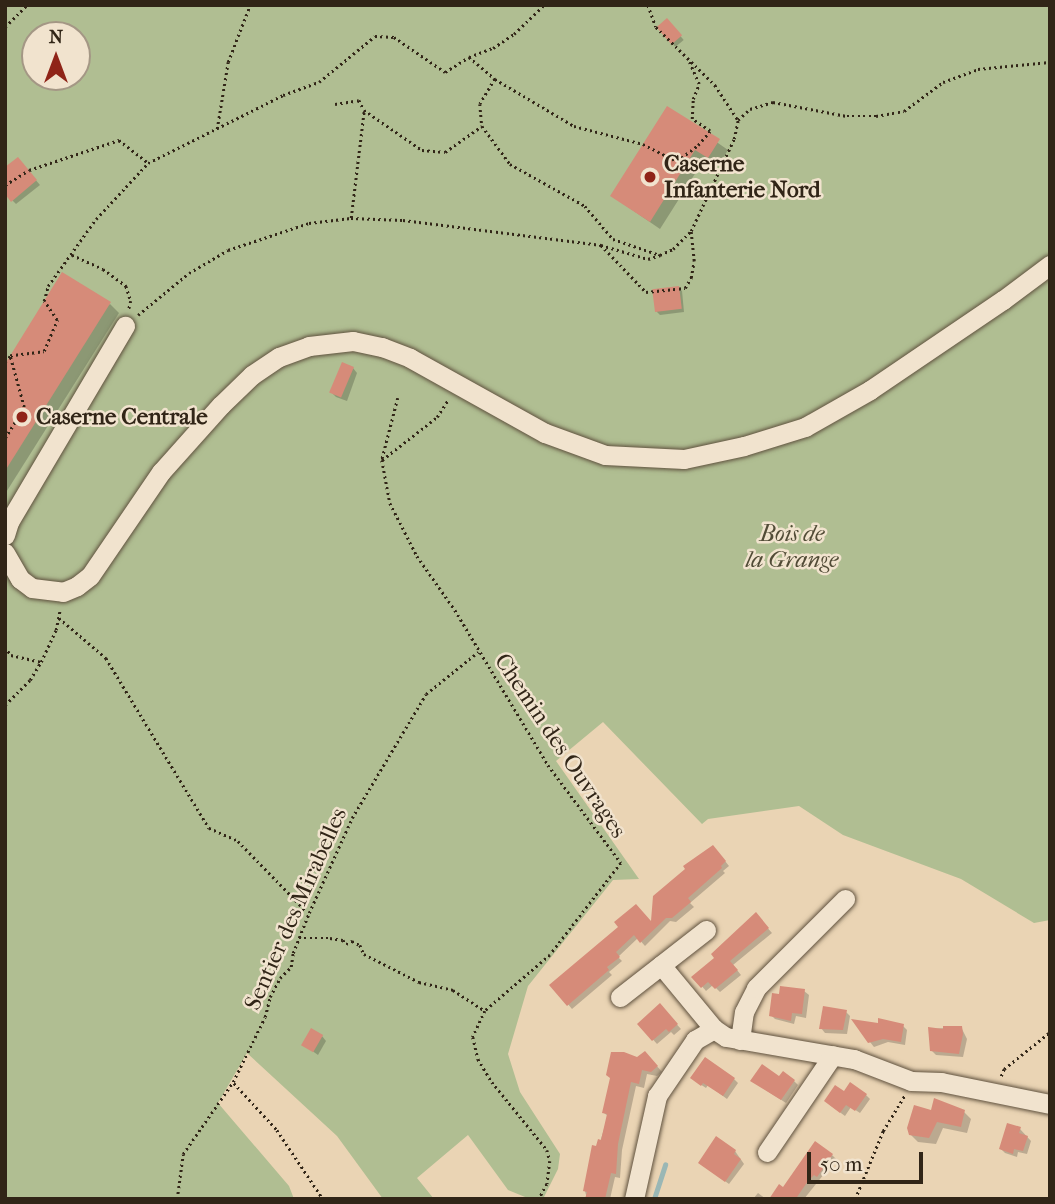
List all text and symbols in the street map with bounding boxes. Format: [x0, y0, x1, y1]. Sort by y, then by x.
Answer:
north arrow [21, 21, 91, 91]
text: N [49, 26, 63, 48]
place label: Caserne Infanterie Nord [664, 150, 821, 204]
marker: Caserne Infanterie Nord [642, 169, 658, 185]
place label: Caserne Centrale [36, 403, 208, 431]
marker: Caserne Centrale [14, 409, 30, 425]
park label: Bois de la Grange [746, 520, 838, 574]
street label: Chemin des Ouvrages [488, 649, 632, 843]
street label: Sentier des Mirabelles [239, 804, 353, 1014]
scale bar [810, 1138, 926, 1182]
text: 50 m [820, 1152, 863, 1176]

